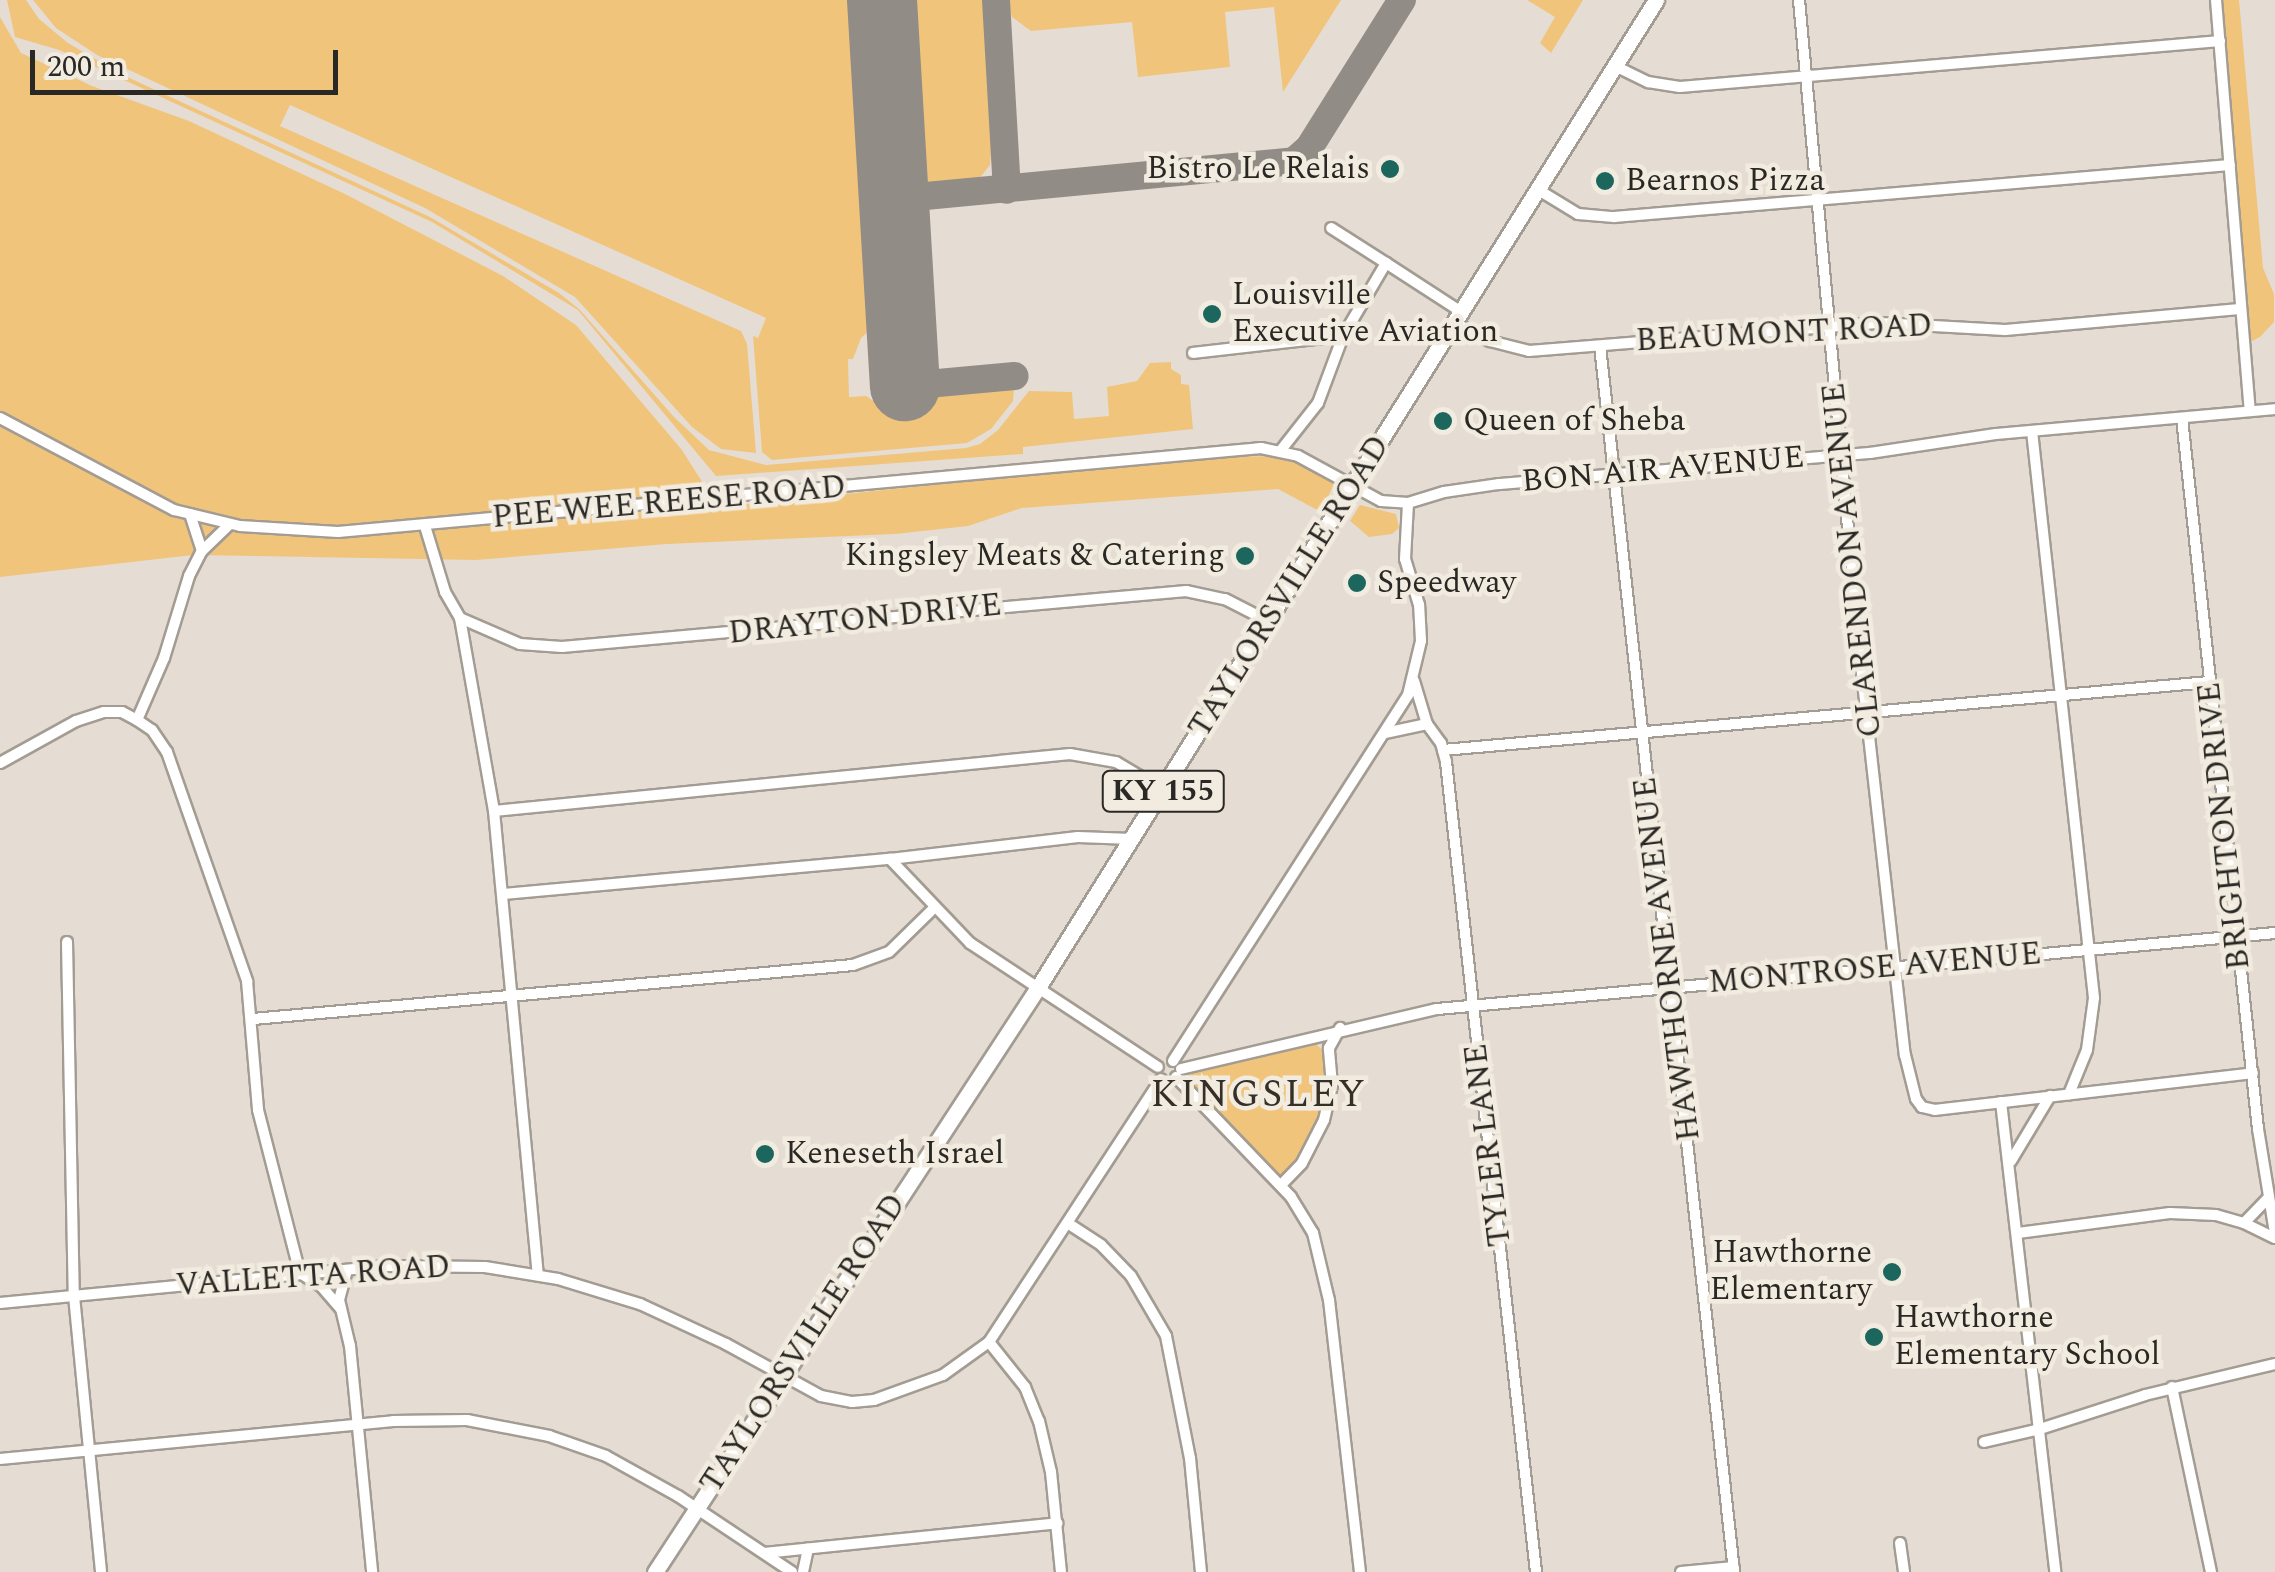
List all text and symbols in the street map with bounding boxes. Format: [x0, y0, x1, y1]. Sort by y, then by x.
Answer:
scale bar [35, 30, 342, 92]
text: 200 m [47, 44, 125, 90]
place label: Bistro Le Relais [1147, 150, 1370, 188]
marker: Bistro Le Relais [1379, 158, 1401, 180]
place label: Bearnos Pizza [1625, 162, 1825, 200]
marker: Bearnos Pizza [1594, 170, 1616, 192]
place label: Louisville Executive Aviation [1232, 277, 1498, 352]
marker: Louisville Executive Aviation [1201, 303, 1223, 325]
street label: BEAUMONT ROAD [1635, 307, 1933, 361]
street label: CLARENDON AVENUE [1815, 381, 1891, 739]
place label: Queen of Sheba [1463, 402, 1685, 440]
marker: Queen of Sheba [1432, 410, 1454, 432]
street label: TAYLORSVILLE ROAD [1181, 429, 1399, 745]
street label: BON AIR AVENUE [1520, 439, 1806, 501]
street label: PEE WEE REESE ROAD [491, 468, 847, 538]
place label: Kingsley Meats & Catering [845, 537, 1225, 575]
marker: Kingsley Meats & Catering [1234, 545, 1256, 567]
place label: Speedway [1377, 564, 1516, 602]
marker: Speedway [1346, 572, 1368, 594]
street label: DRAYTON DRIVE [727, 587, 1003, 653]
street label: BRIGHTON DRIVE [2191, 680, 2259, 972]
road number: KY 155 [1100, 766, 1226, 816]
street label: HAWTHORNE AVENUE [1627, 775, 1709, 1143]
street label: MONTROSE AVENUE [1707, 935, 2043, 1003]
street label: TYLER LANE [1458, 1041, 1520, 1249]
district label: KINGSLEY [1150, 1073, 1368, 1119]
place label: Keneseth Israel [785, 1135, 1004, 1173]
marker: Keneseth Israel [754, 1143, 776, 1165]
street label: TAYLORSVILLE ROAD [693, 1187, 915, 1501]
place label: Hawthorne Elementary [1710, 1235, 1872, 1310]
street label: VALLETTA ROAD [174, 1248, 452, 1306]
marker: Hawthorne Elementary [1881, 1261, 1903, 1283]
place label: Hawthorne Elementary School [1894, 1300, 2160, 1375]
marker: Hawthorne Elementary School [1863, 1326, 1885, 1348]

